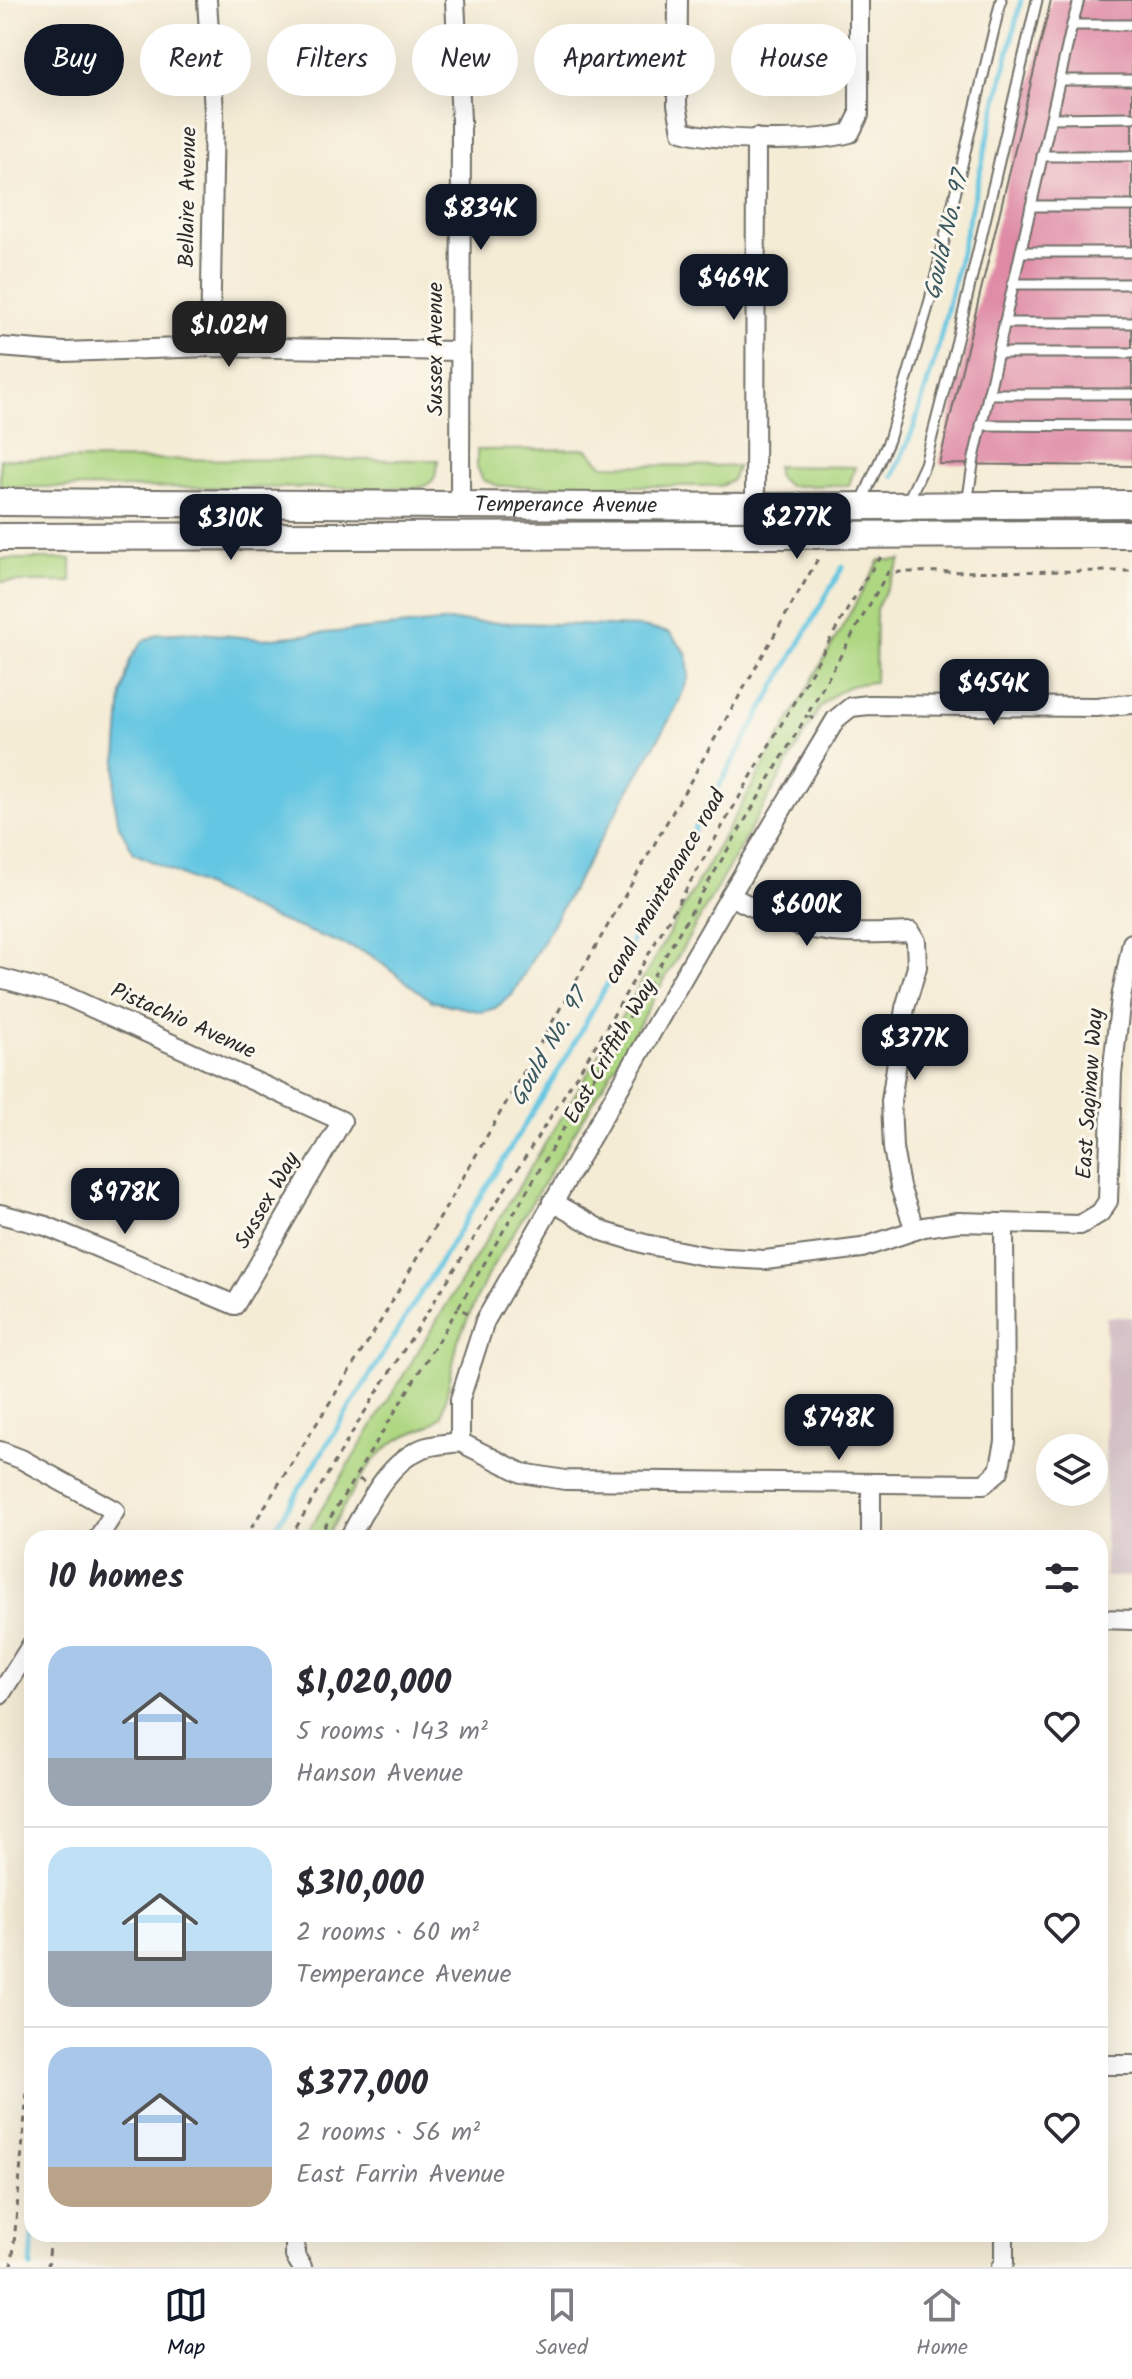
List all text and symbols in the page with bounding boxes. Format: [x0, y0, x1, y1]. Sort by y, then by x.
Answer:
chip: Buy [24, 24, 124, 96]
chip: Rent [140, 24, 251, 96]
chip: Filters [267, 24, 396, 96]
chip: New [412, 24, 518, 96]
chip: Apartment [534, 24, 715, 96]
chip: House [731, 24, 856, 96]
street label: Bellaire Avenue [170, 126, 208, 268]
water label: Gould No. 97 [913, 164, 982, 304]
pin: $834K [425, 184, 537, 252]
text: $834K [444, 189, 518, 231]
pin: $469K [678, 254, 790, 322]
text: $469K [698, 259, 770, 301]
street label: Sussex Avenue [419, 282, 454, 416]
pin: $1.02M [164, 301, 294, 369]
text: $1.02M [190, 306, 268, 348]
street label: Temperance Avenue [475, 488, 657, 524]
pin: $277K [741, 493, 853, 561]
pin: $310K [175, 494, 287, 562]
text: $277K [762, 498, 832, 540]
text: $310K [198, 499, 264, 541]
pin: $454K [938, 659, 1050, 727]
text: $454K [958, 664, 1030, 706]
street label: canal maintenance road [596, 782, 737, 991]
pin: $600K [751, 880, 863, 948]
text: $600K [771, 885, 843, 927]
street label: East Criffith Way [555, 972, 667, 1131]
street label: Pistachio Avenue [105, 974, 261, 1070]
water label: Gould No. 97 [500, 978, 601, 1114]
street label: East Saginaw Way [1068, 1007, 1114, 1181]
pin: $377K [859, 1014, 971, 1082]
text: $377K [880, 1019, 950, 1061]
street label: Sussex Way [226, 1145, 310, 1256]
pin: $978K [69, 1168, 181, 1236]
text: $978K [89, 1173, 161, 1215]
pin: $748K [783, 1394, 895, 1462]
text: $748K [803, 1399, 875, 1441]
map controls [1036, 1434, 1108, 1506]
button: layers [1036, 1434, 1108, 1506]
text: 10 homes [48, 1551, 184, 1605]
icon: filters [1040, 1556, 1084, 1600]
text: $1,020,000 [296, 1657, 451, 1711]
icon: home [112, 1678, 208, 1774]
icon: heart [1040, 1704, 1084, 1748]
text: 5 rooms · 143 m² [296, 1711, 488, 1753]
text: Hanson Avenue [296, 1753, 463, 1795]
text: $310,000 [296, 1858, 424, 1912]
icon: home [112, 1879, 208, 1975]
icon: heart [1040, 1905, 1084, 1949]
text: 2 rooms · 60 m² [296, 1912, 479, 1954]
text: Temperance Avenue [296, 1954, 511, 1996]
text: $377,000 [296, 2058, 428, 2112]
icon: home [112, 2079, 208, 2175]
icon: heart [1040, 2105, 1084, 2149]
text: 2 rooms · 56 m² [296, 2112, 480, 2154]
text: East Farrin Avenue [296, 2154, 505, 2196]
tab: Map [164, 2283, 208, 2366]
tab: Saved [536, 2283, 588, 2366]
tab: Home [916, 2283, 968, 2366]

